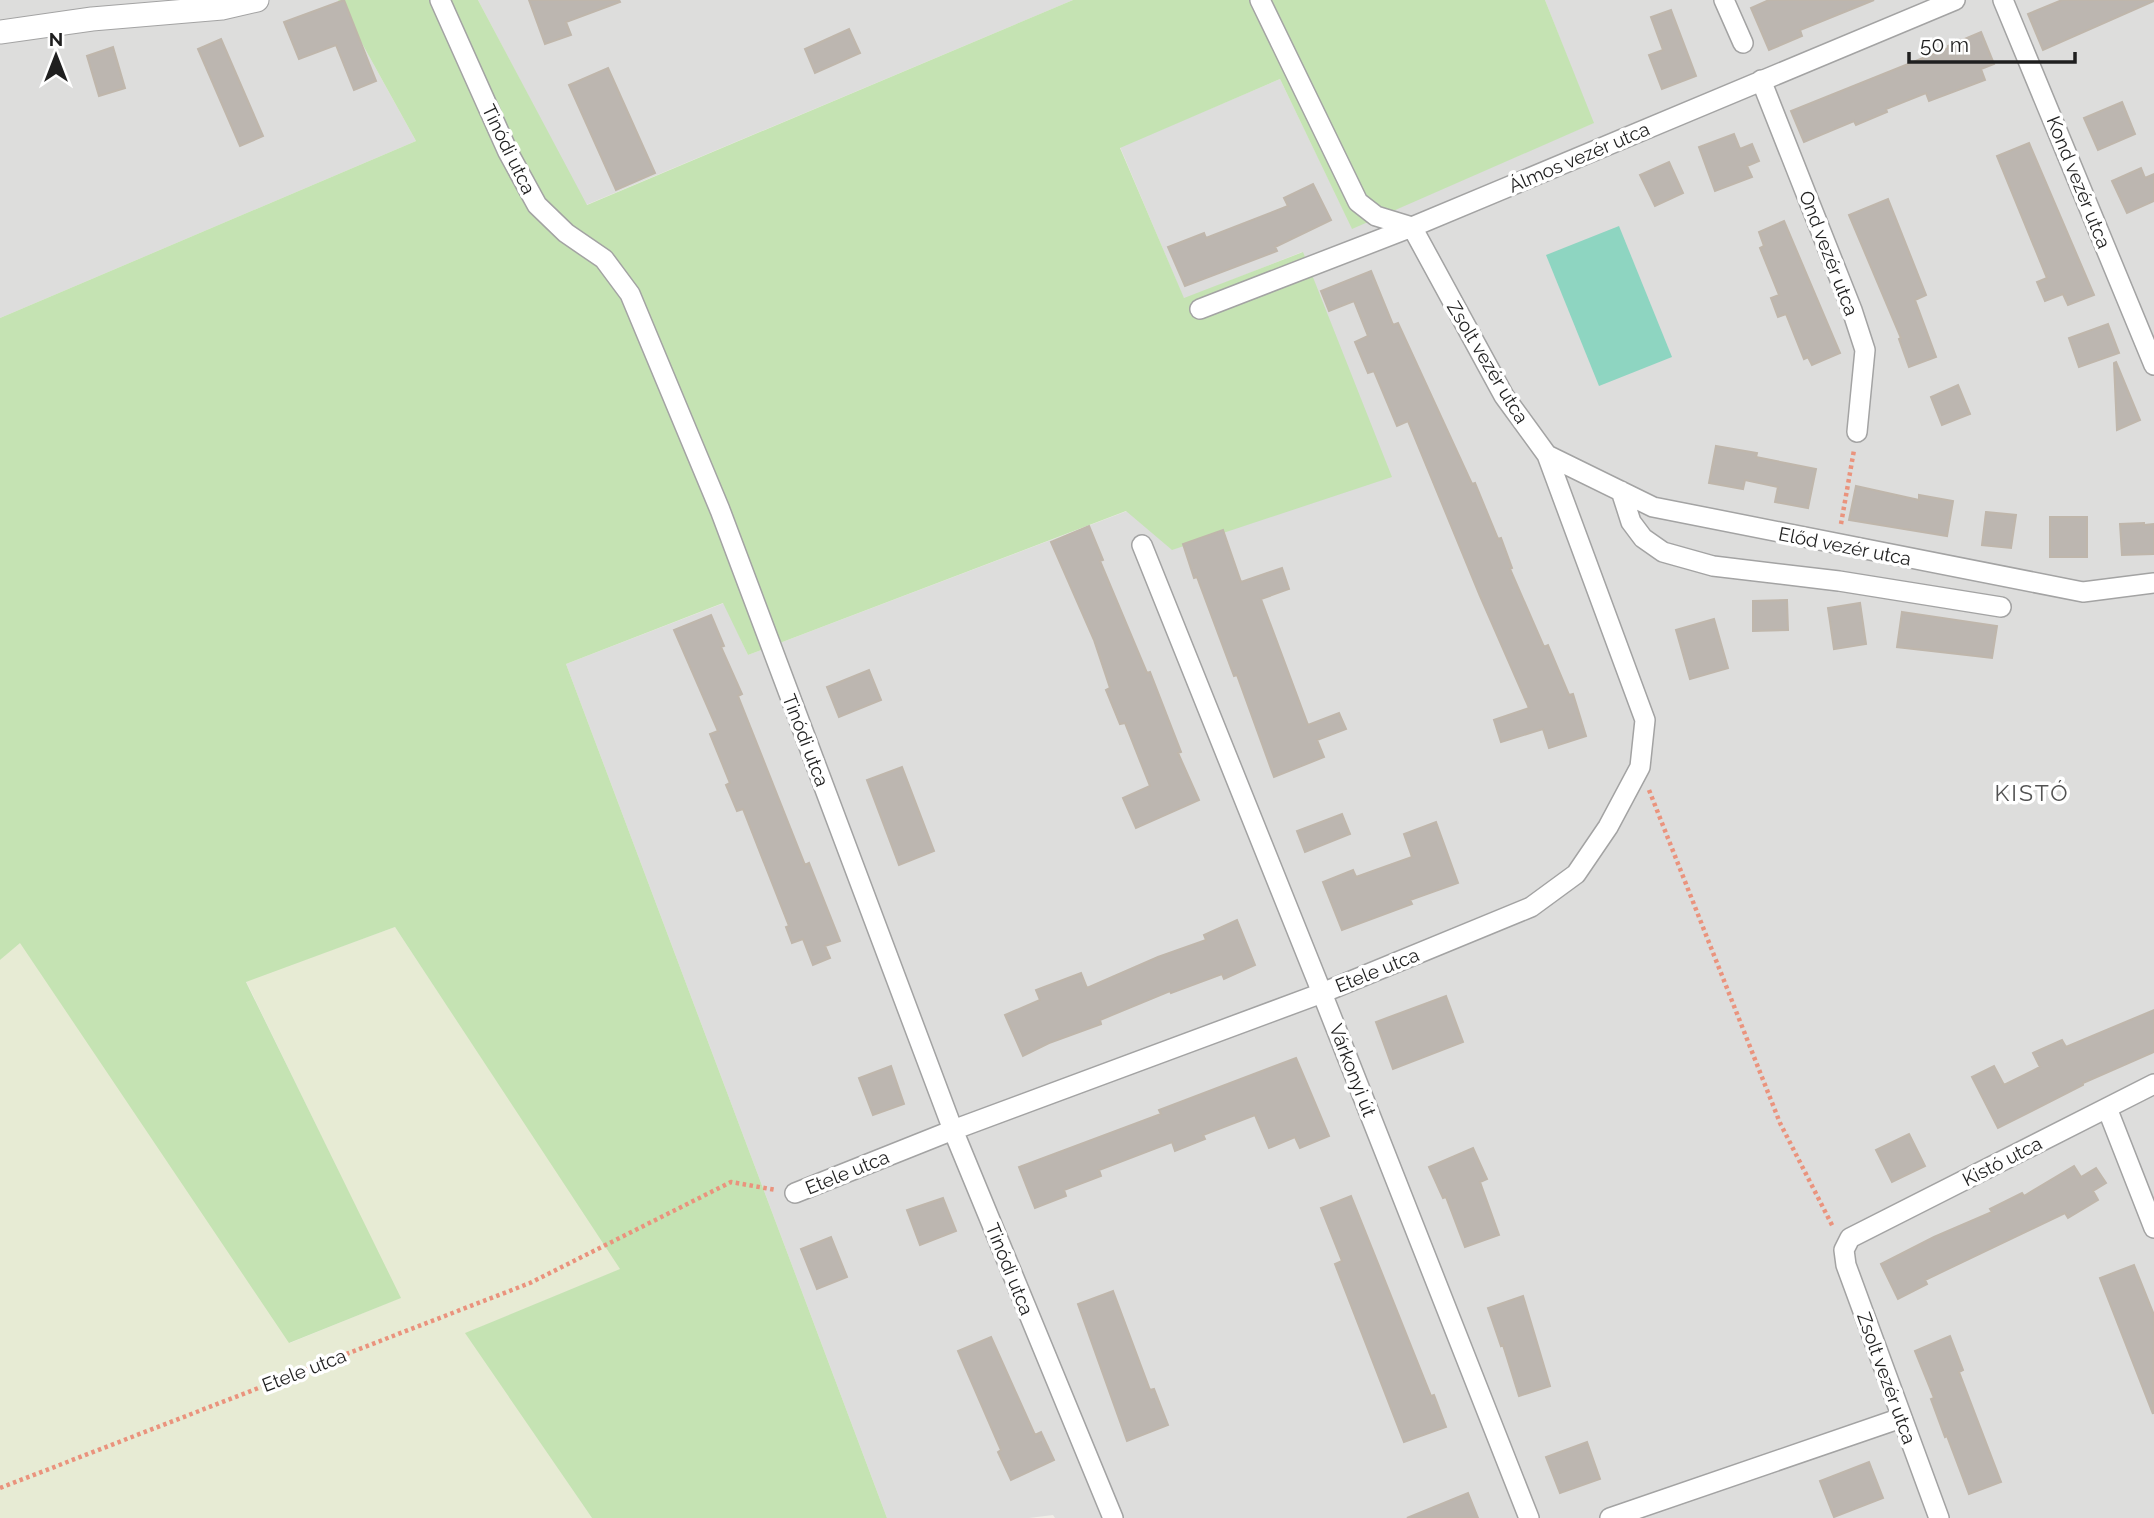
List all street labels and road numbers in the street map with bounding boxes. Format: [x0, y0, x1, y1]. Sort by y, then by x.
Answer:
street label: Tinódi utca [478, 100, 540, 198]
street label: Kond vezér utca [2042, 113, 2116, 251]
street label: Álmos vezér utca [1505, 117, 1653, 197]
street label: Ond vezér utca [1795, 187, 1863, 319]
street label: Zsolt vezér utca [1443, 297, 1533, 427]
street label: Előd vezér utca [1777, 522, 1913, 570]
street label: Tinódi utca [778, 691, 834, 789]
street label: Etele utca [1332, 943, 1422, 997]
street label: Várkonyi út [1325, 1020, 1381, 1120]
street label: Kistó utca [1959, 1132, 2045, 1190]
street label: Etele utca [802, 1145, 892, 1199]
street label: Tinódi utca [982, 1220, 1038, 1318]
street label: Zsolt vezér utca [1853, 1309, 1921, 1447]
street label: Etele utca [259, 1344, 349, 1396]

